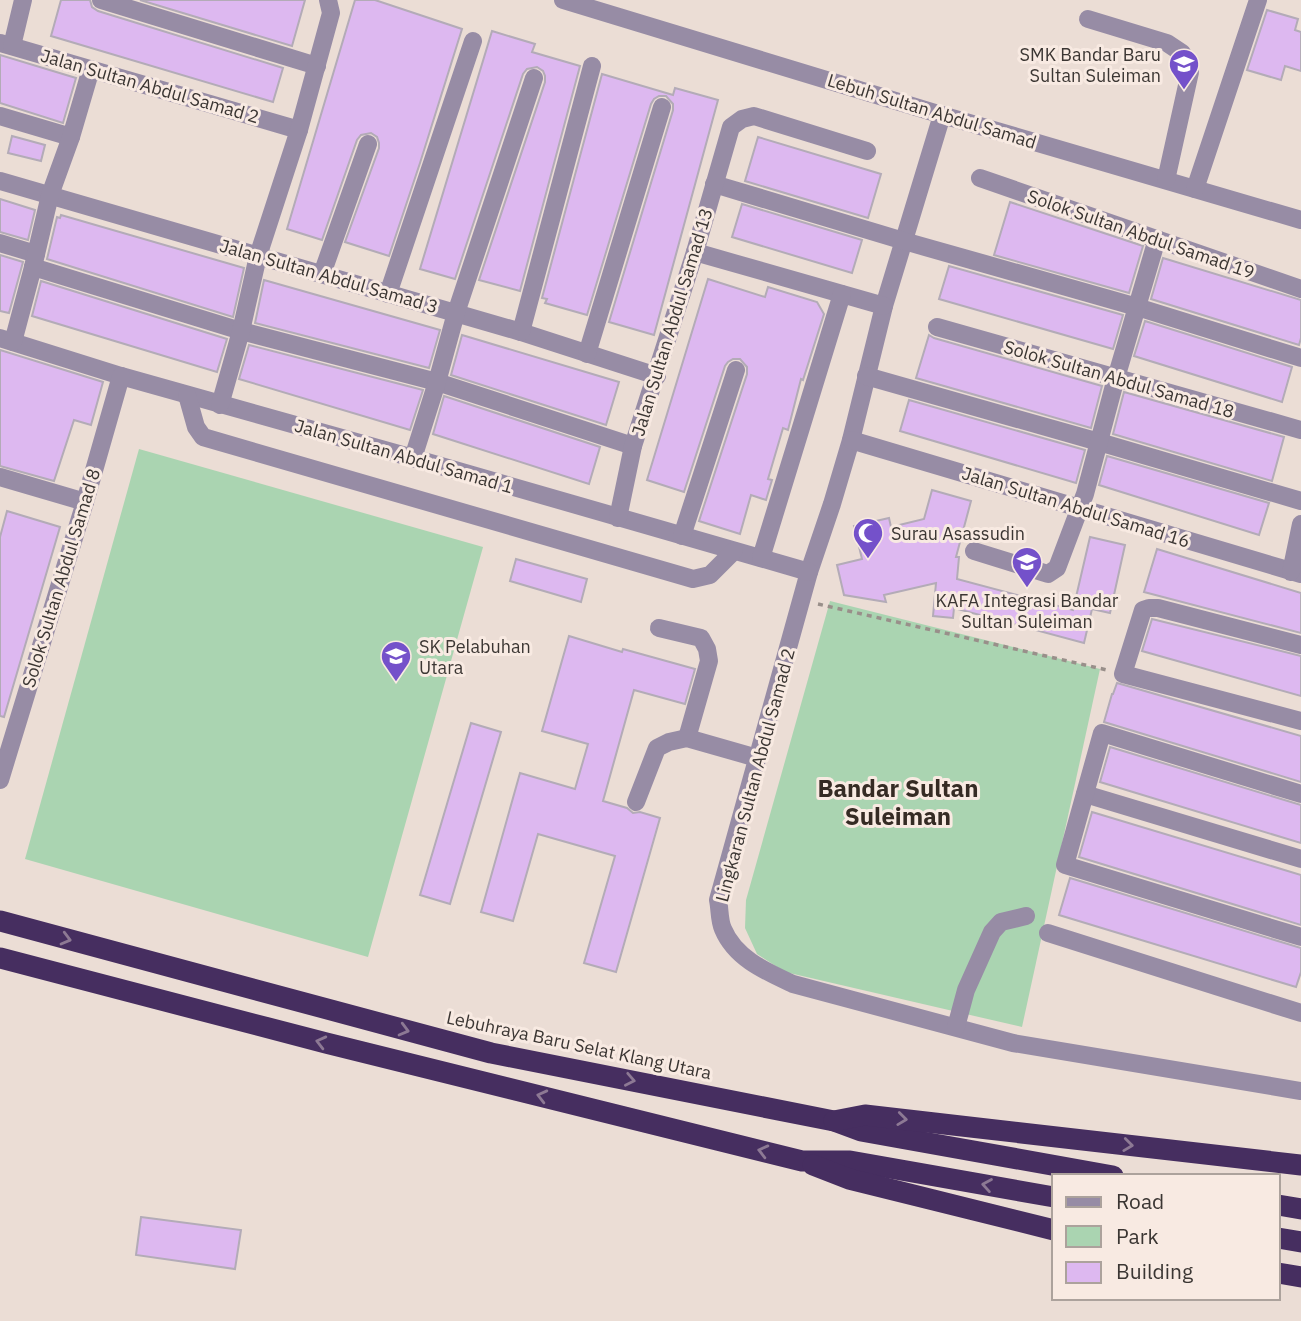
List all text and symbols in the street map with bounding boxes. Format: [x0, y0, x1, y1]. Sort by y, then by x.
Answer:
place label: SMK Bandar Baru Sultan Suleiman [1020, 43, 1161, 87]
street label: Jalan Sultan Abdul Samad 2 [38, 44, 262, 128]
school or university icon: SMK Bandar Baru Sultan Suleiman [1167, 47, 1201, 91]
street label: Lebuh Sultan Abdul Samad [825, 68, 1039, 154]
street label: Solok Sultan Abdul Samad 19 [1024, 184, 1258, 284]
street label: Jalan Sultan Abdul Samad 13 [626, 205, 718, 439]
street label: Jalan Sultan Abdul Samad 3 [217, 234, 441, 318]
street label: Solok Sultan Abdul Samad 18 [1001, 335, 1237, 423]
street label: Jalan Sultan Abdul Samad 1 [292, 414, 516, 498]
street label: Jalan Sultan Abdul Samad 16 [959, 461, 1193, 553]
street label: Solok Sultan Abdul Samad 8 [17, 466, 105, 690]
mosque icon: Surau Asassudin [851, 516, 885, 560]
place label: Surau Asassudin [891, 522, 1025, 545]
school or university icon: KAFA Integrasi Bandar Sultan Suleiman [1010, 545, 1044, 589]
place label: KAFA Integrasi Bandar Sultan Suleiman [936, 589, 1119, 633]
place label: SK Pelabuhan Utara [419, 635, 531, 679]
school or university icon: SK Pelabuhan Utara [379, 639, 413, 683]
street label: Lingkaran Sultan Abdul Samad 2 [710, 646, 800, 904]
district label: Bandar Sultan Suleiman [817, 772, 979, 832]
one-way arrow [60, 931, 72, 945]
street label: Lebuhraya Baru Selat Klang Utara [444, 1006, 714, 1084]
one-way arrow [398, 1022, 410, 1036]
one-way arrow [315, 1036, 327, 1050]
one-way arrow [624, 1072, 636, 1087]
one-way arrow [536, 1090, 548, 1104]
one-way arrow [896, 1112, 908, 1127]
one-way arrow [1122, 1138, 1134, 1153]
one-way arrow [757, 1145, 769, 1159]
legend [1052, 1174, 1280, 1300]
one-way arrow [981, 1178, 993, 1193]
text: Road [1116, 1187, 1164, 1215]
text: Park [1116, 1222, 1159, 1250]
text: Building [1116, 1257, 1193, 1285]

